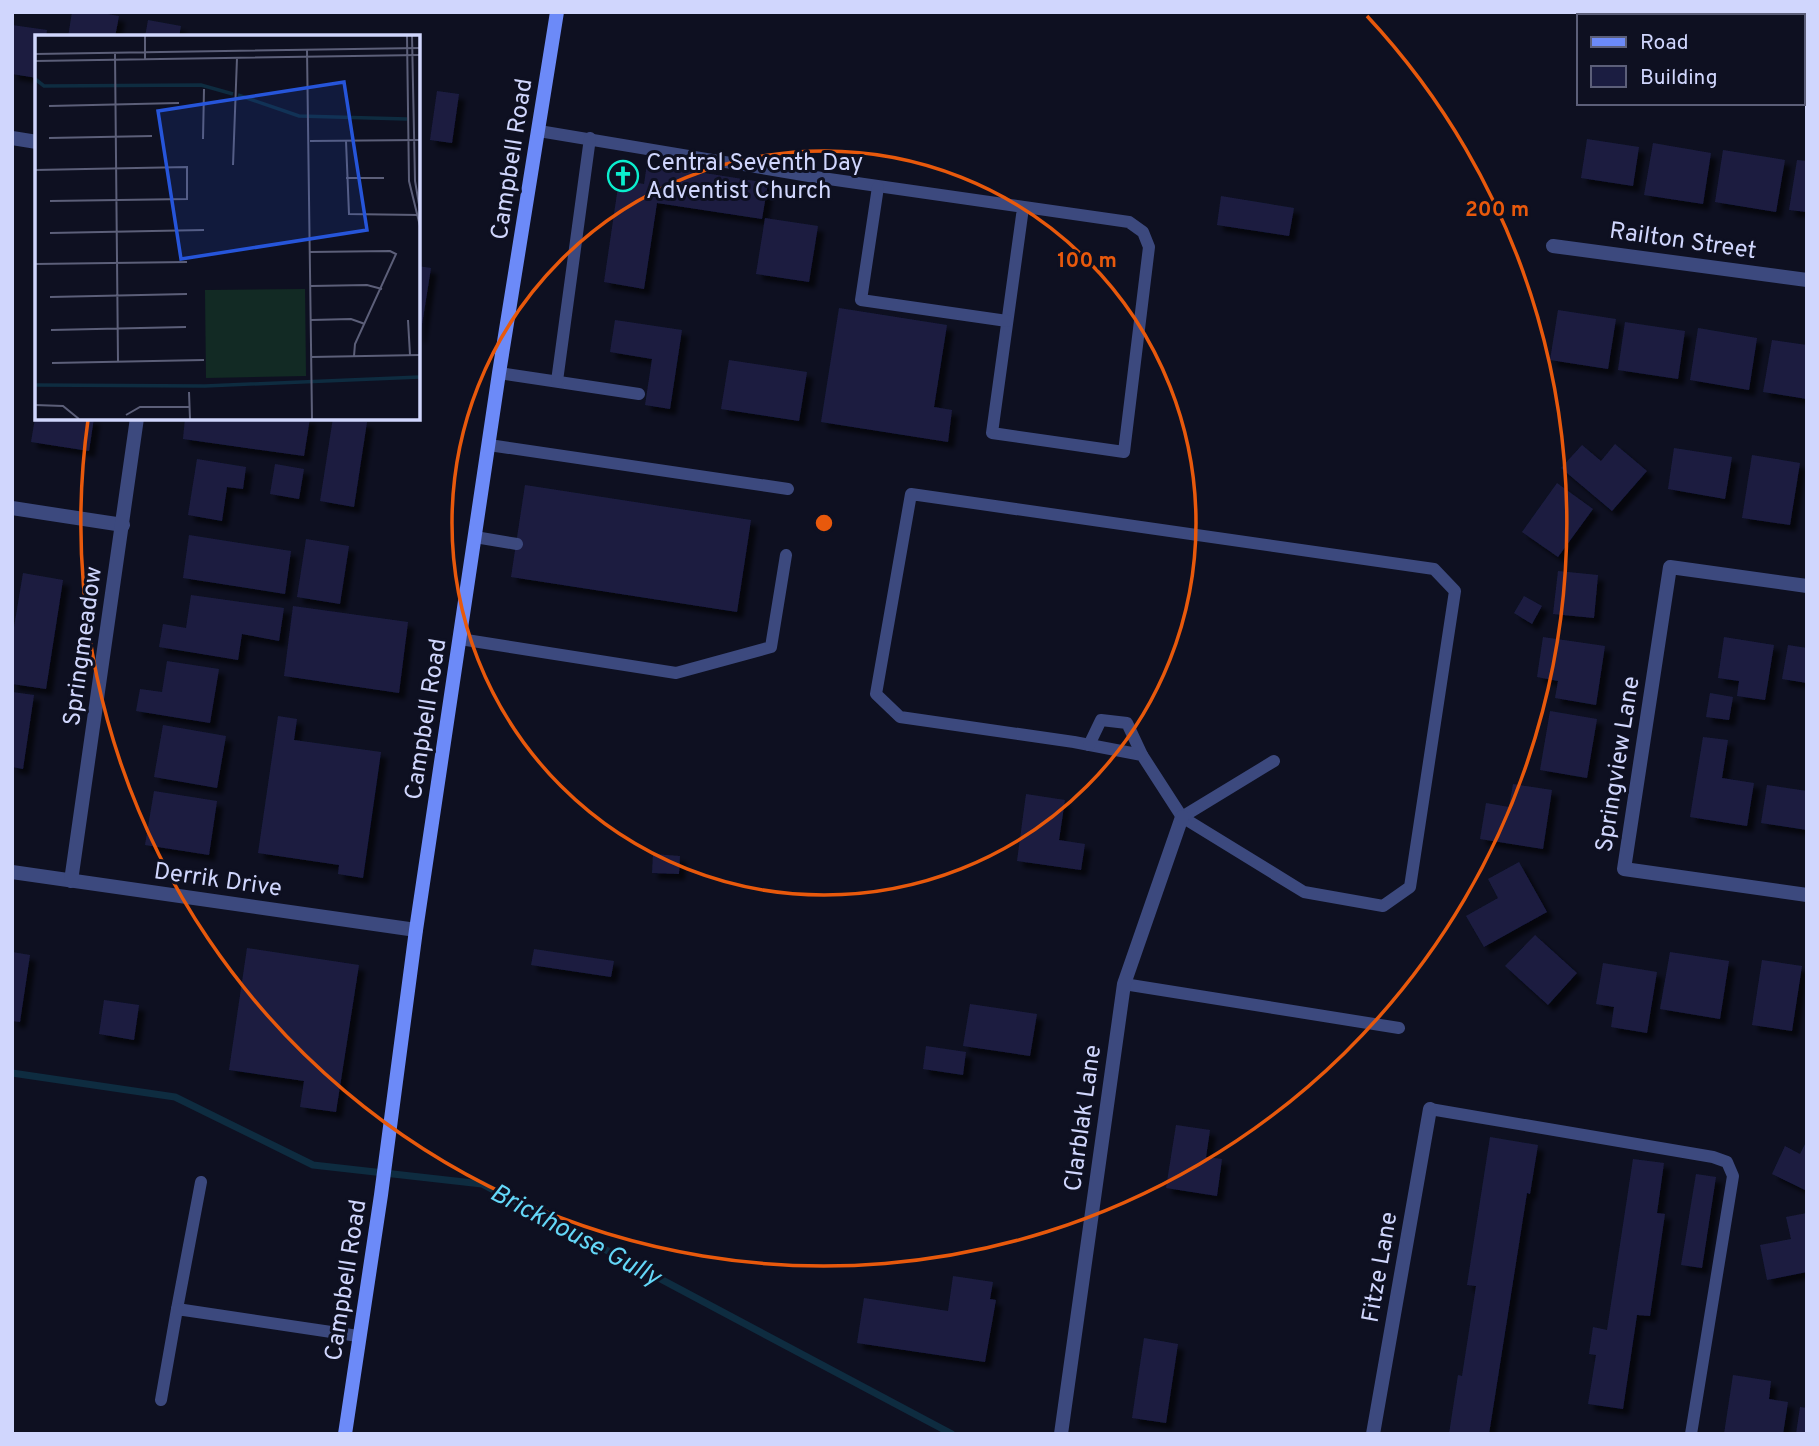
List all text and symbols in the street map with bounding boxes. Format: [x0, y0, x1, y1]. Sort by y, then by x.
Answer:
legend [1577, 14, 1805, 105]
text: Road [1640, 30, 1689, 57]
inset map [35, 35, 420, 420]
text: Building [1640, 65, 1718, 92]
street label: Campbell Road [485, 76, 541, 242]
place label: Central Seventh Day Adventist Church [646, 149, 863, 207]
church icon: Central Seventh Day Adventist Church [606, 159, 640, 193]
text: 200 m [1465, 197, 1529, 224]
street label: Railton Street [1607, 217, 1758, 267]
text: 100 m [1057, 248, 1117, 275]
centre of rings [812, 511, 836, 535]
street label: Springmeadow [58, 564, 110, 728]
street label: Campbell Road [399, 636, 455, 802]
street label: Springview Lane [1590, 674, 1648, 854]
street label: Derrik Drive [152, 857, 284, 905]
street label: Clarblak Lane [1059, 1043, 1109, 1194]
water label: Brickhouse Gully [484, 1177, 667, 1296]
street label: Campbell Road [319, 1197, 375, 1363]
street label: Fitze Lane [1356, 1210, 1405, 1325]

